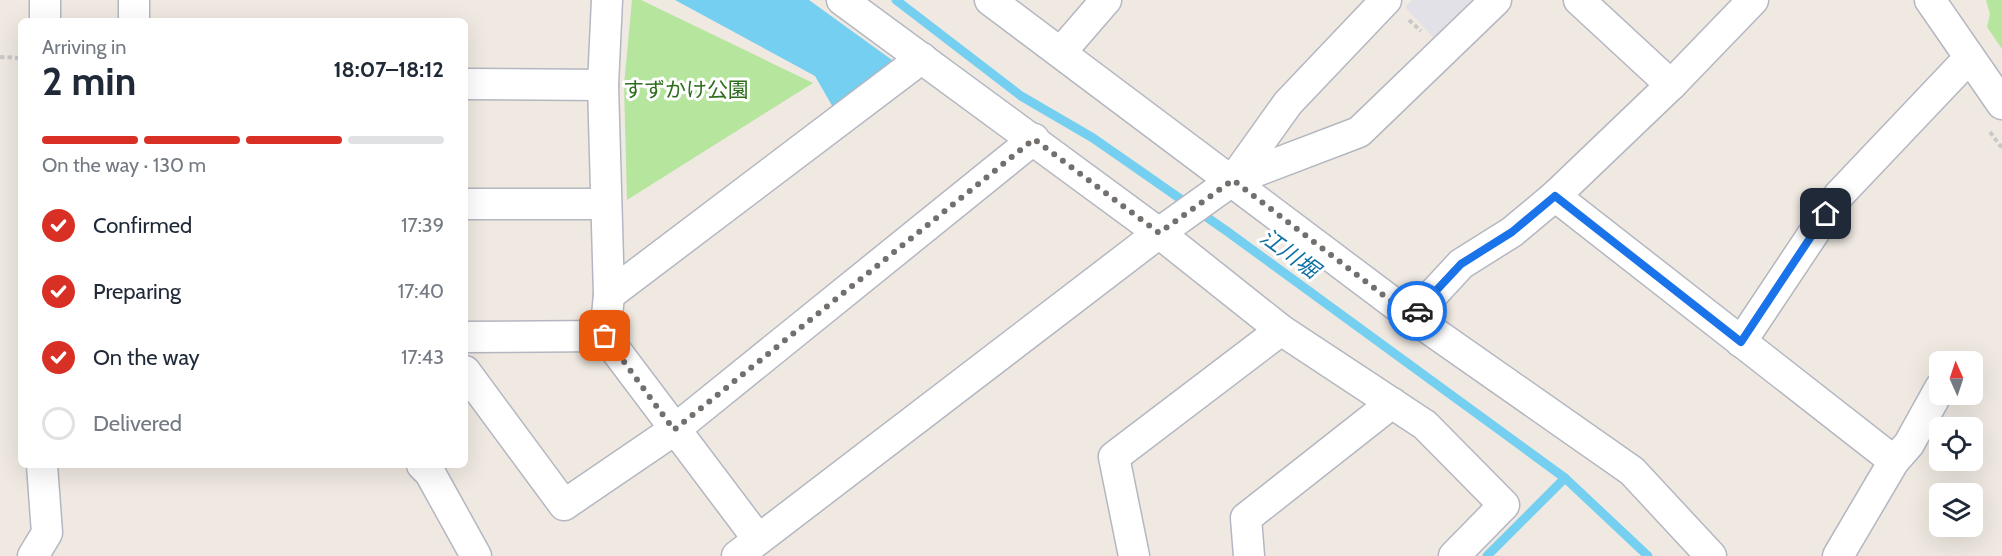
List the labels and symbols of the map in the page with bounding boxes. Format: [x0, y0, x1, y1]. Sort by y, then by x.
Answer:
park label: すずかけ公園 [623, 77, 749, 102]
pin [1800, 188, 1851, 239]
water label: 江川堀 [1255, 223, 1327, 285]
courier [1387, 281, 1447, 341]
pin [579, 310, 630, 361]
north arrow [1929, 351, 1983, 405]

